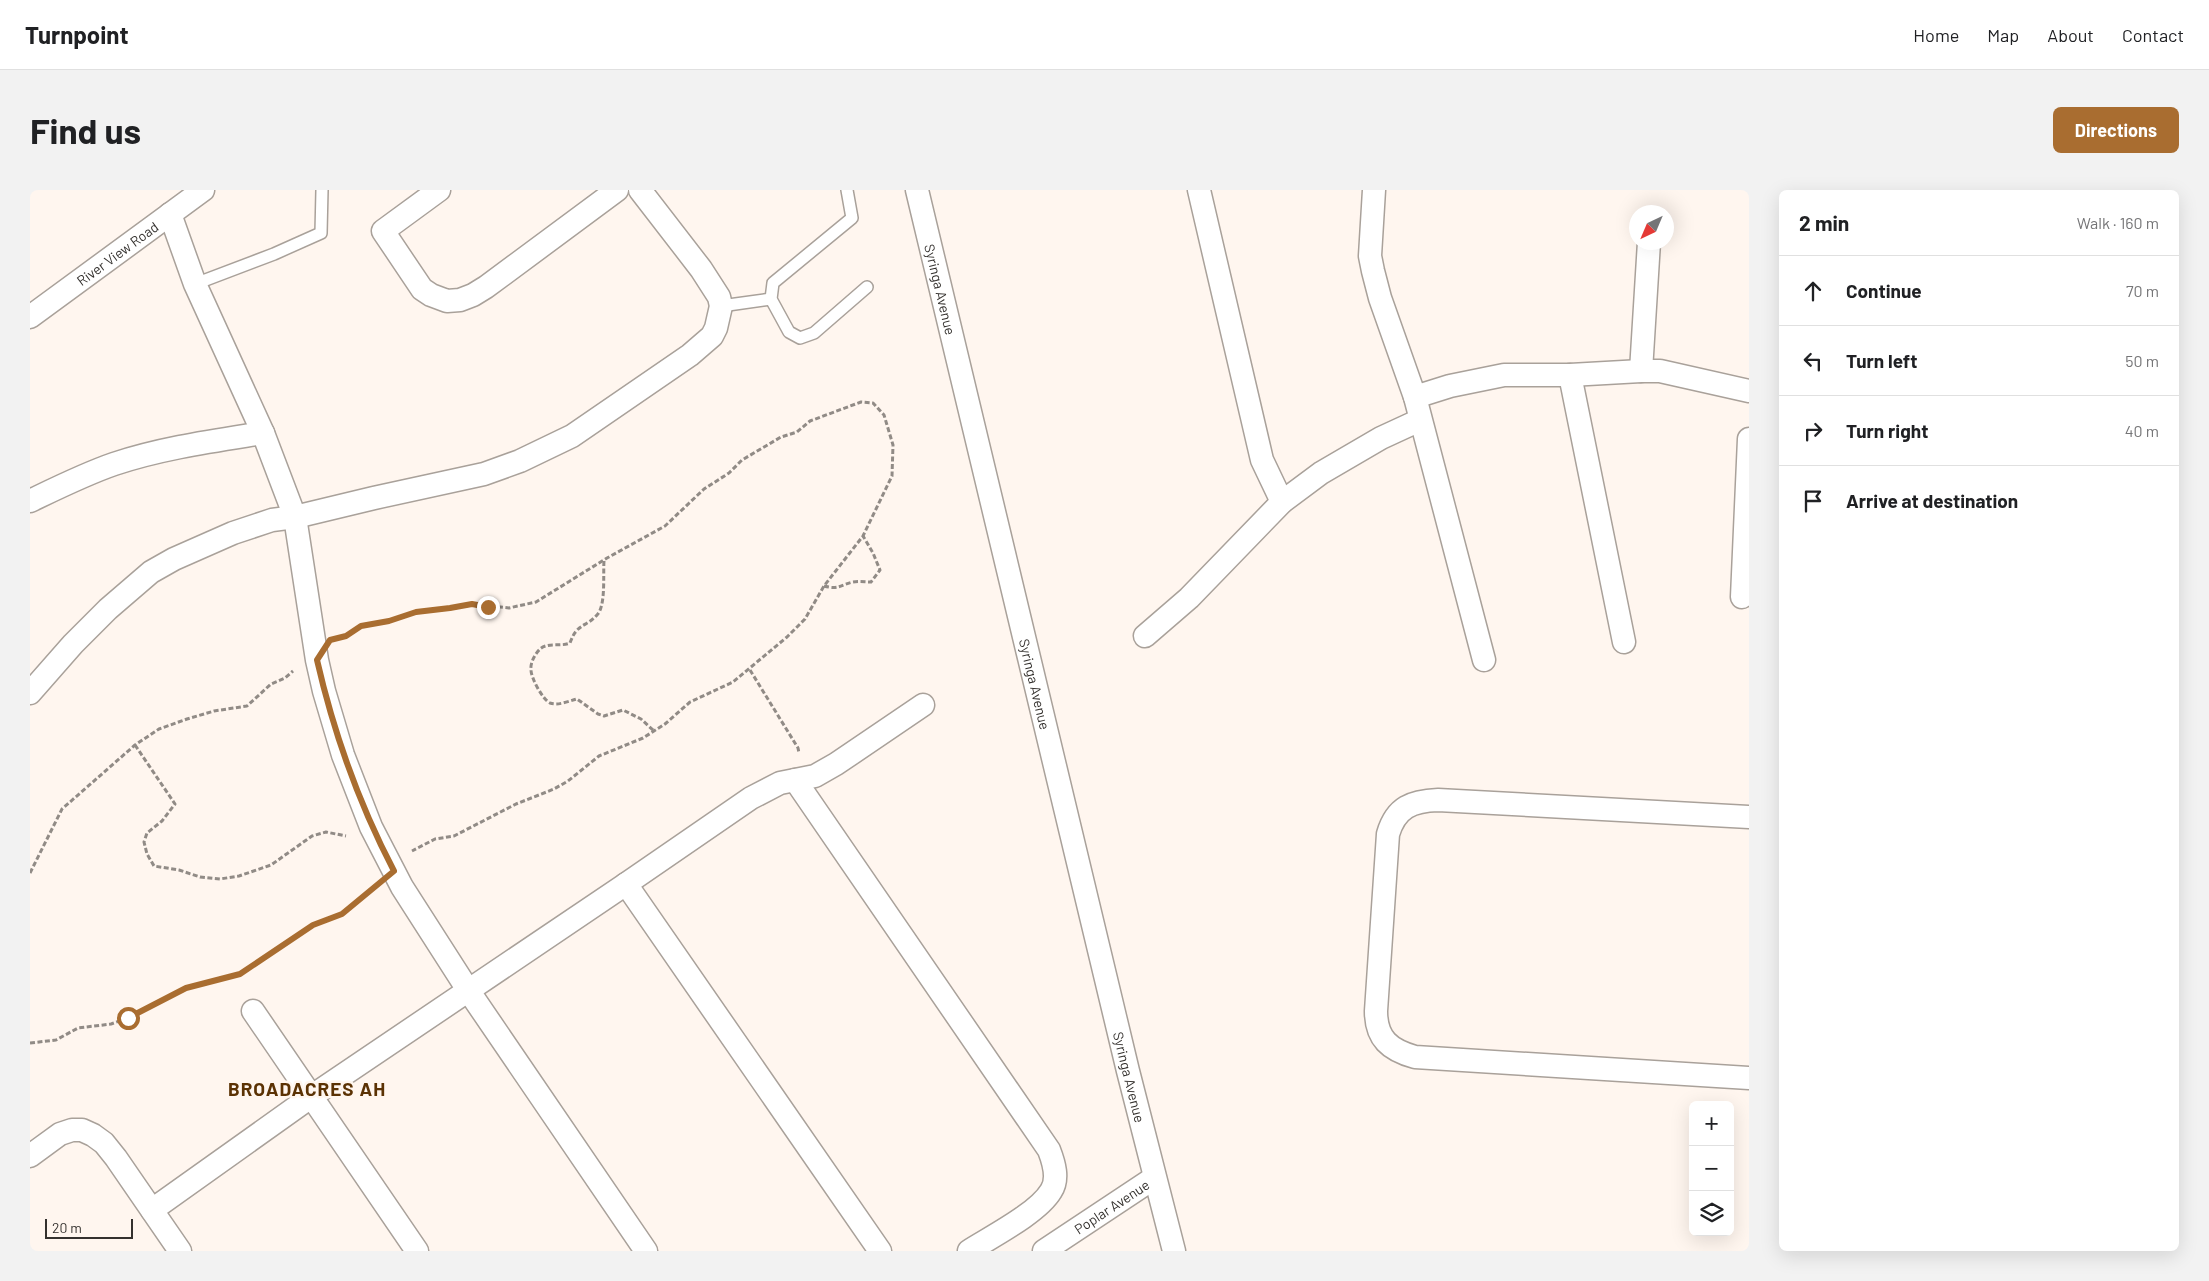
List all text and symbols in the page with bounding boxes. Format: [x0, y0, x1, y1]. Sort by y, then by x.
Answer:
text: Turnpoint [25, 20, 129, 49]
text: Home [1913, 24, 1959, 46]
text: Map [1987, 24, 2019, 46]
text: About [2047, 24, 2094, 46]
text: Contact [2122, 24, 2184, 46]
button: Directions [2053, 107, 2179, 153]
text: Find us [30, 109, 141, 151]
north arrow [1629, 205, 1674, 250]
text: 2 min [1799, 210, 1849, 235]
text: Walk · 160 m [2077, 213, 2159, 232]
street label: River View Road [73, 218, 161, 289]
street label: Syringa Avenue [922, 242, 960, 336]
icon: ahead [1799, 277, 1827, 305]
text: Continue [1846, 279, 1922, 302]
text: 70 m [2126, 281, 2159, 300]
icon: left [1799, 347, 1827, 375]
text: Turn left [1846, 349, 1917, 372]
text: 50 m [2125, 351, 2159, 370]
icon: right [1799, 417, 1827, 445]
text: Turn right [1846, 419, 1928, 442]
text: 40 m [2125, 421, 2159, 440]
icon: arrive [1799, 487, 1827, 515]
text: Arrive at destination [1846, 489, 2018, 512]
route end [477, 596, 500, 619]
street label: Syringa Avenue [1016, 637, 1054, 731]
route start [117, 1007, 140, 1030]
street label: Syringa Avenue [1110, 1030, 1149, 1124]
district label: BROADACRES AH [228, 1077, 386, 1100]
map controls [1689, 1101, 1734, 1236]
button: + [1689, 1101, 1734, 1146]
button: − [1689, 1146, 1734, 1191]
street label: Poplar Avenue [1071, 1175, 1152, 1237]
button: layers [1689, 1191, 1734, 1236]
scale bar [45, 1216, 132, 1239]
text: 20 m [52, 1219, 82, 1236]

